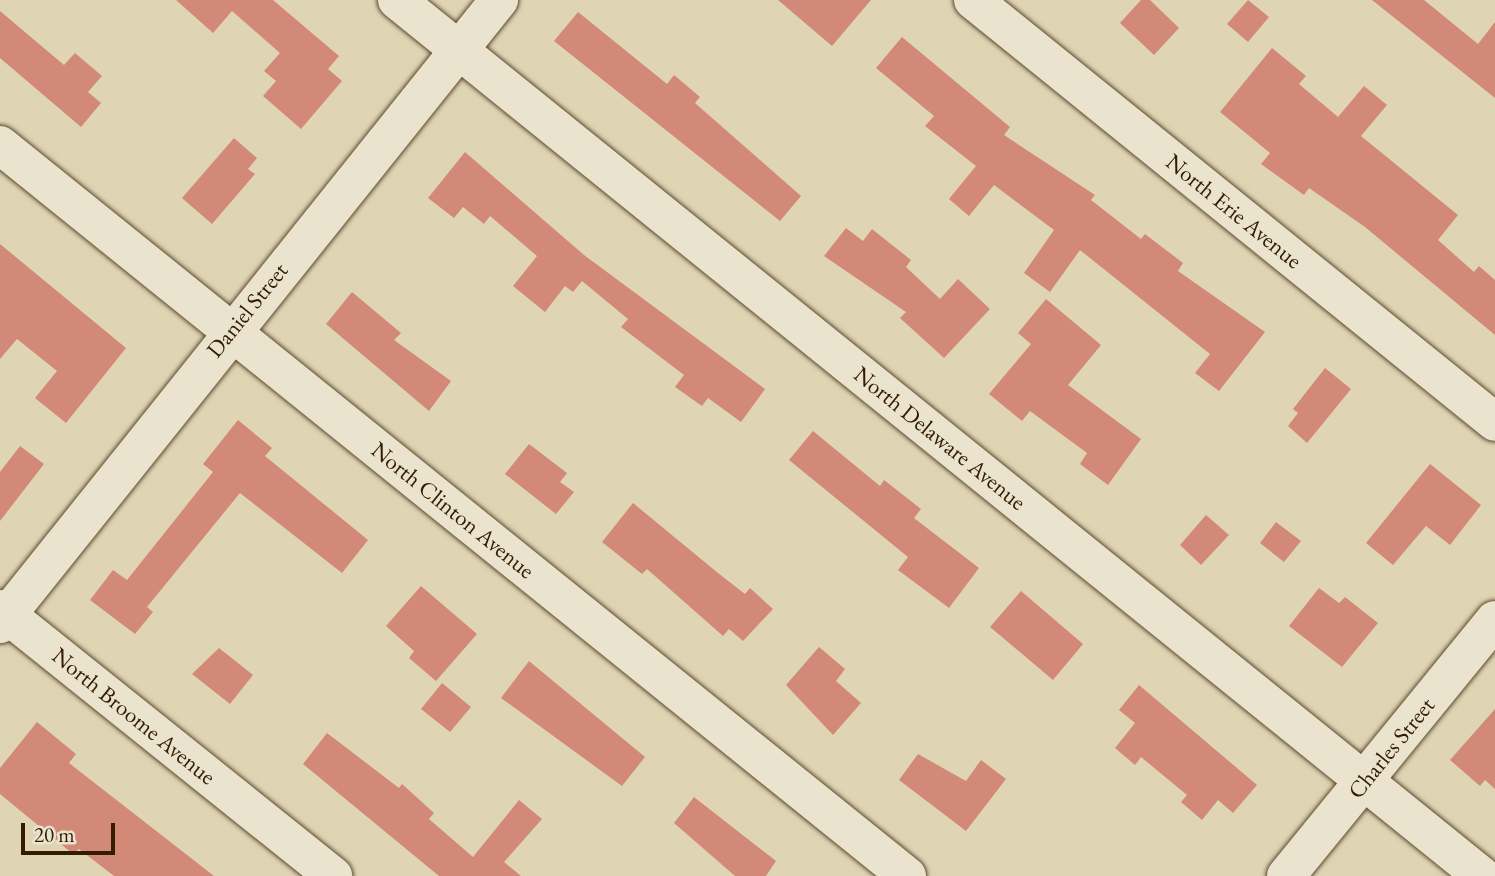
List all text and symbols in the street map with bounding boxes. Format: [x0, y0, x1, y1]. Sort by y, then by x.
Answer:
street label: North Erie Avenue [1160, 148, 1308, 274]
street label: Daniel Street [200, 257, 294, 363]
street label: North Delaware Avenue [848, 360, 1032, 516]
street label: North Clinton Avenue [366, 436, 540, 584]
street label: North Broome Avenue [47, 642, 221, 790]
street label: Charles Street [1342, 692, 1440, 804]
scale bar [24, 810, 119, 854]
text: 20 m [34, 821, 75, 848]

